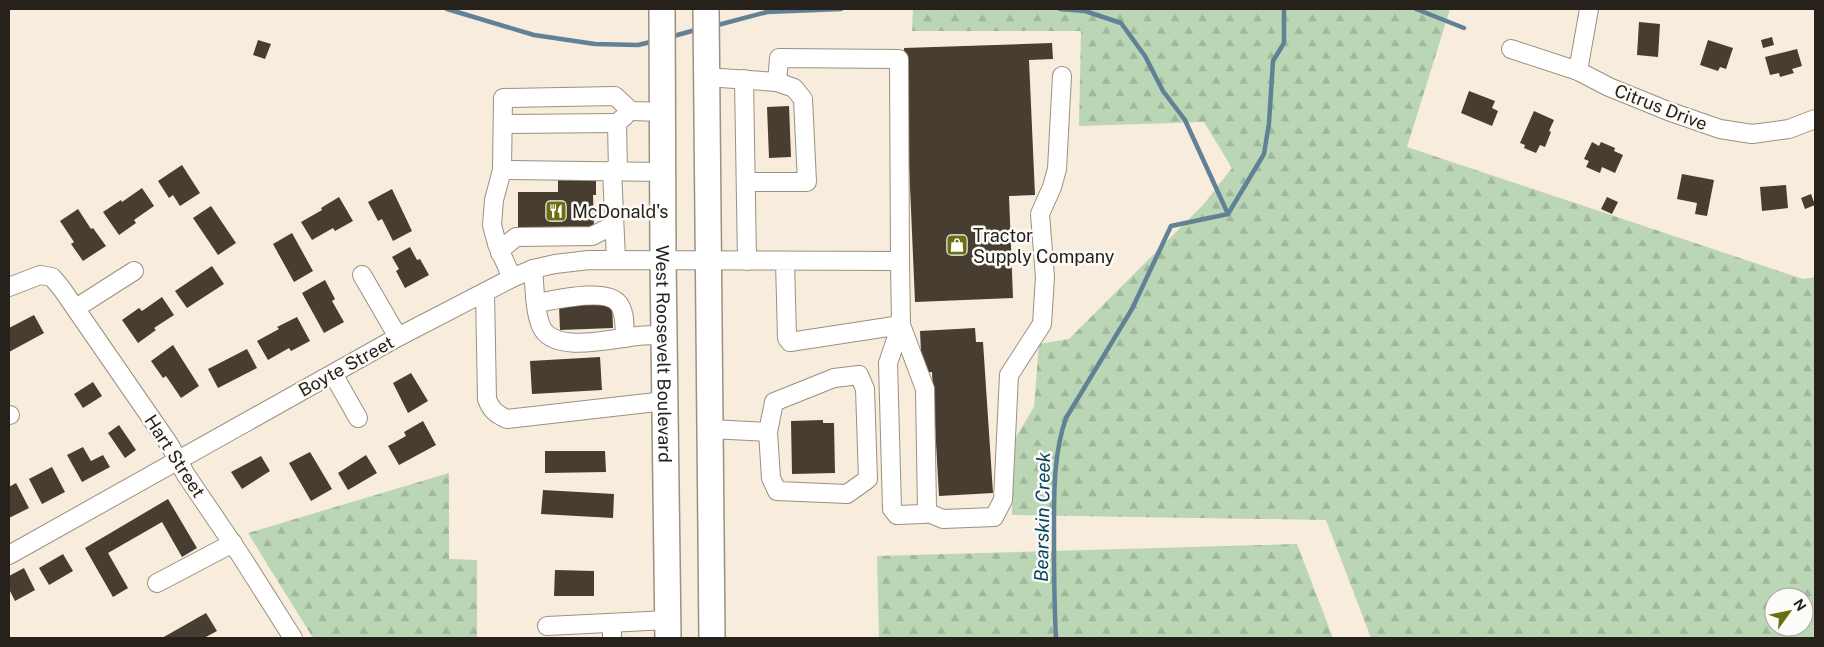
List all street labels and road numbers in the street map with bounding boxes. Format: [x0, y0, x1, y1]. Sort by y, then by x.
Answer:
street label: Citrus Drive [1612, 80, 1710, 134]
street label: West Roosevelt Boulevard [652, 245, 676, 463]
street label: Boyte Street [295, 331, 397, 401]
street label: Hart Street [140, 411, 210, 501]

